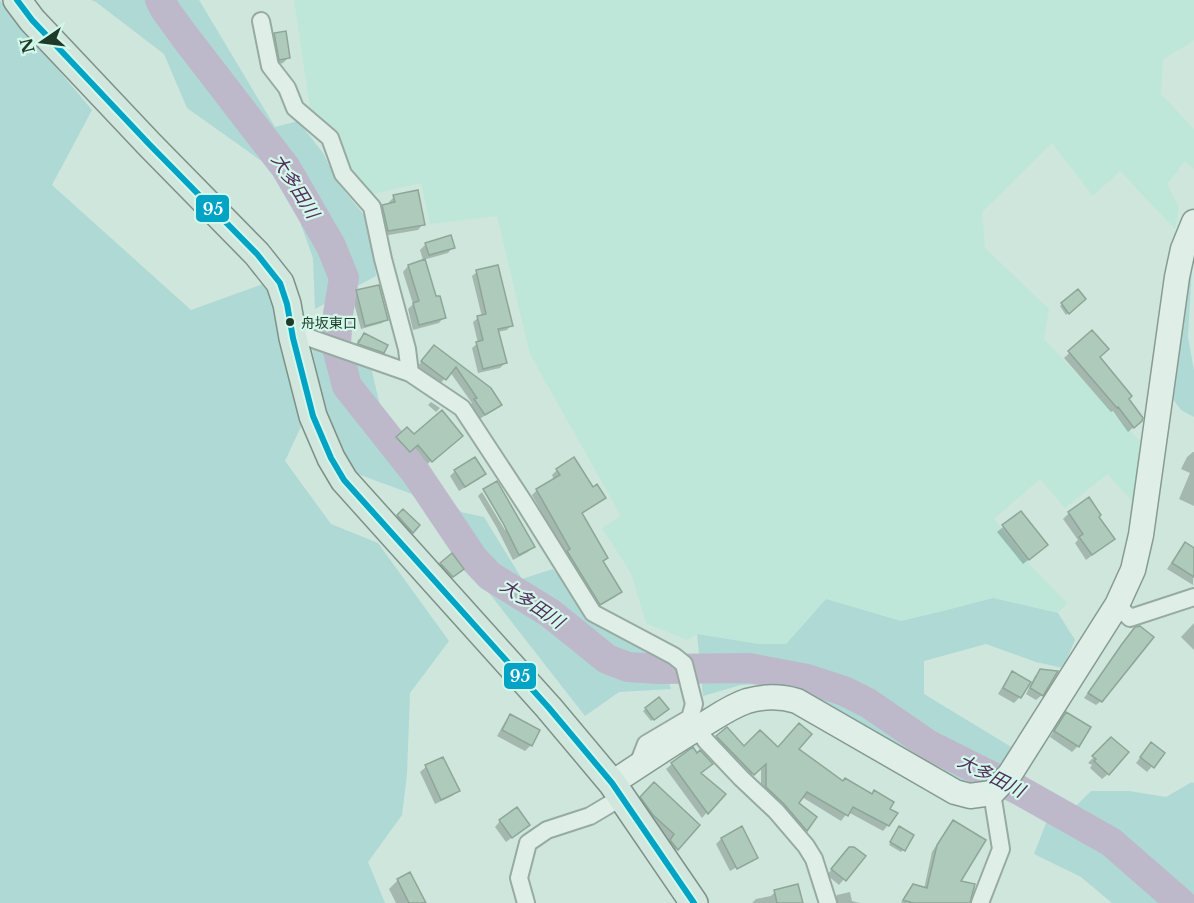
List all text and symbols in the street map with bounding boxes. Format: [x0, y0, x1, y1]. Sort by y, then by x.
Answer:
north arrow [12, 12, 72, 72]
text: N [16, 36, 39, 55]
water label: 大多田川 [267, 150, 324, 224]
line badge: 95 [195, 194, 230, 223]
text: 95 [203, 199, 223, 219]
place label: 舟坂東口 [301, 314, 357, 332]
marker: 舟坂東口 [284, 316, 296, 328]
water label: 大多田川 [496, 575, 570, 634]
line badge: 95 [503, 662, 537, 690]
text: 95 [510, 666, 530, 686]
water label: 大多田川 [954, 750, 1030, 803]

